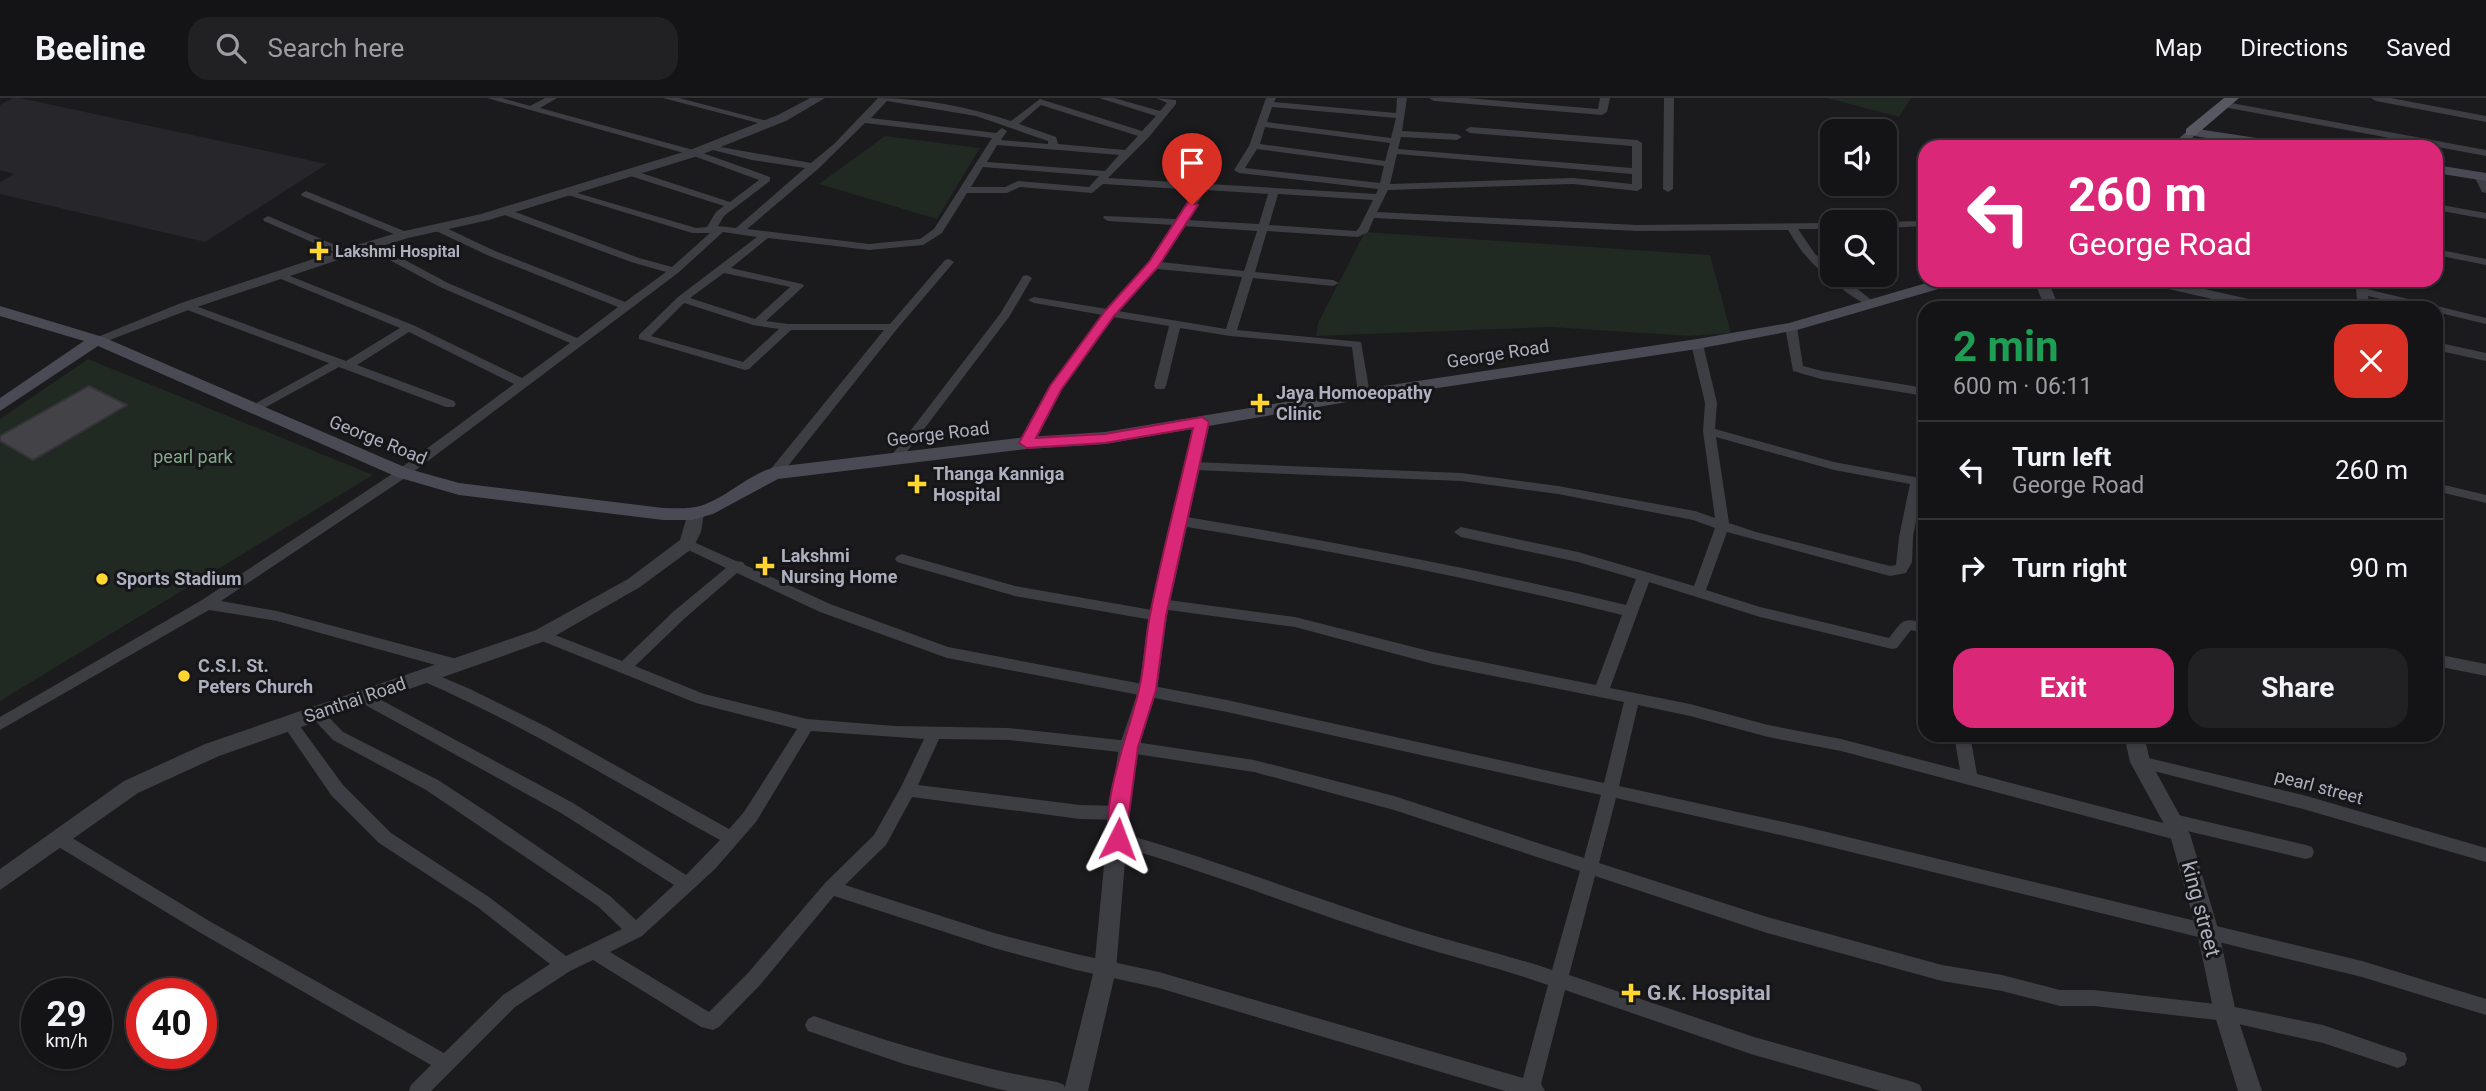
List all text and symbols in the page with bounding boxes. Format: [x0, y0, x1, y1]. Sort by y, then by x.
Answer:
search box [188, 17, 678, 80]
text: Beeline [35, 29, 146, 68]
icon: search [212, 29, 250, 67]
text: Search here [268, 33, 404, 63]
text: Map [2155, 34, 2202, 62]
text: Directions [2240, 34, 2348, 62]
text: Saved [2386, 34, 2451, 62]
map controls [1820, 119, 1897, 287]
button: sound [1820, 119, 1897, 196]
pin [1162, 133, 1222, 205]
icon: arrive [1173, 144, 1211, 182]
text: 260 m [2068, 166, 2207, 223]
icon: left [1953, 168, 2044, 259]
button: search [1820, 210, 1897, 287]
text: George Road [2068, 225, 2252, 263]
marker: Lakshmi Hospital [309, 241, 329, 261]
place label: Lakshmi Hospital [335, 242, 460, 261]
text: 2 min [1953, 322, 2059, 371]
button: close [2334, 324, 2408, 398]
street label: George Road [1445, 335, 1551, 372]
text: 600 m · 06:11 [1953, 373, 2092, 400]
place label: Jaya Homoeopathy Clinic [1276, 382, 1433, 424]
marker: Jaya Homoeopathy Clinic [1250, 393, 1270, 413]
street label: George Road [326, 410, 430, 469]
street label: George Road [885, 417, 991, 450]
text: Turn left [2012, 442, 2111, 472]
park label: pearl park [153, 446, 234, 467]
icon: left [1953, 451, 1991, 489]
text: 260 m [2335, 455, 2408, 485]
place label: Thanga Kanniga Hospital [933, 463, 1065, 505]
text: George Road [2012, 472, 2144, 499]
marker: Thanga Kanniga Hospital [907, 474, 927, 494]
place label: Lakshmi Nursing Home [781, 545, 898, 587]
icon: right [1953, 549, 1991, 587]
text: Turn right [2012, 553, 2127, 583]
text: 90 m [2350, 553, 2408, 583]
marker: Lakshmi Nursing Home [755, 556, 775, 576]
place label: Sports Stadium [116, 568, 242, 589]
marker: Sports Stadium [94, 571, 110, 587]
button: Exit [1953, 648, 2174, 728]
button: Share [2188, 648, 2408, 728]
place label: C.S.I. St. Peters Church [198, 655, 313, 697]
marker: C.S.I. St. Peters Church [176, 668, 192, 684]
street label: Santhai Road [301, 672, 408, 727]
street label: pearl street [2273, 765, 2366, 808]
position arrow [1081, 802, 1155, 876]
street label: king street [2177, 859, 2225, 960]
speed limit sign: 40 [126, 978, 217, 1069]
place label: G.K. Hospital [1647, 981, 1771, 1005]
marker: G.K. Hospital [1621, 983, 1641, 1003]
text: 29 [46, 994, 87, 1035]
text: km/h [45, 1030, 88, 1051]

